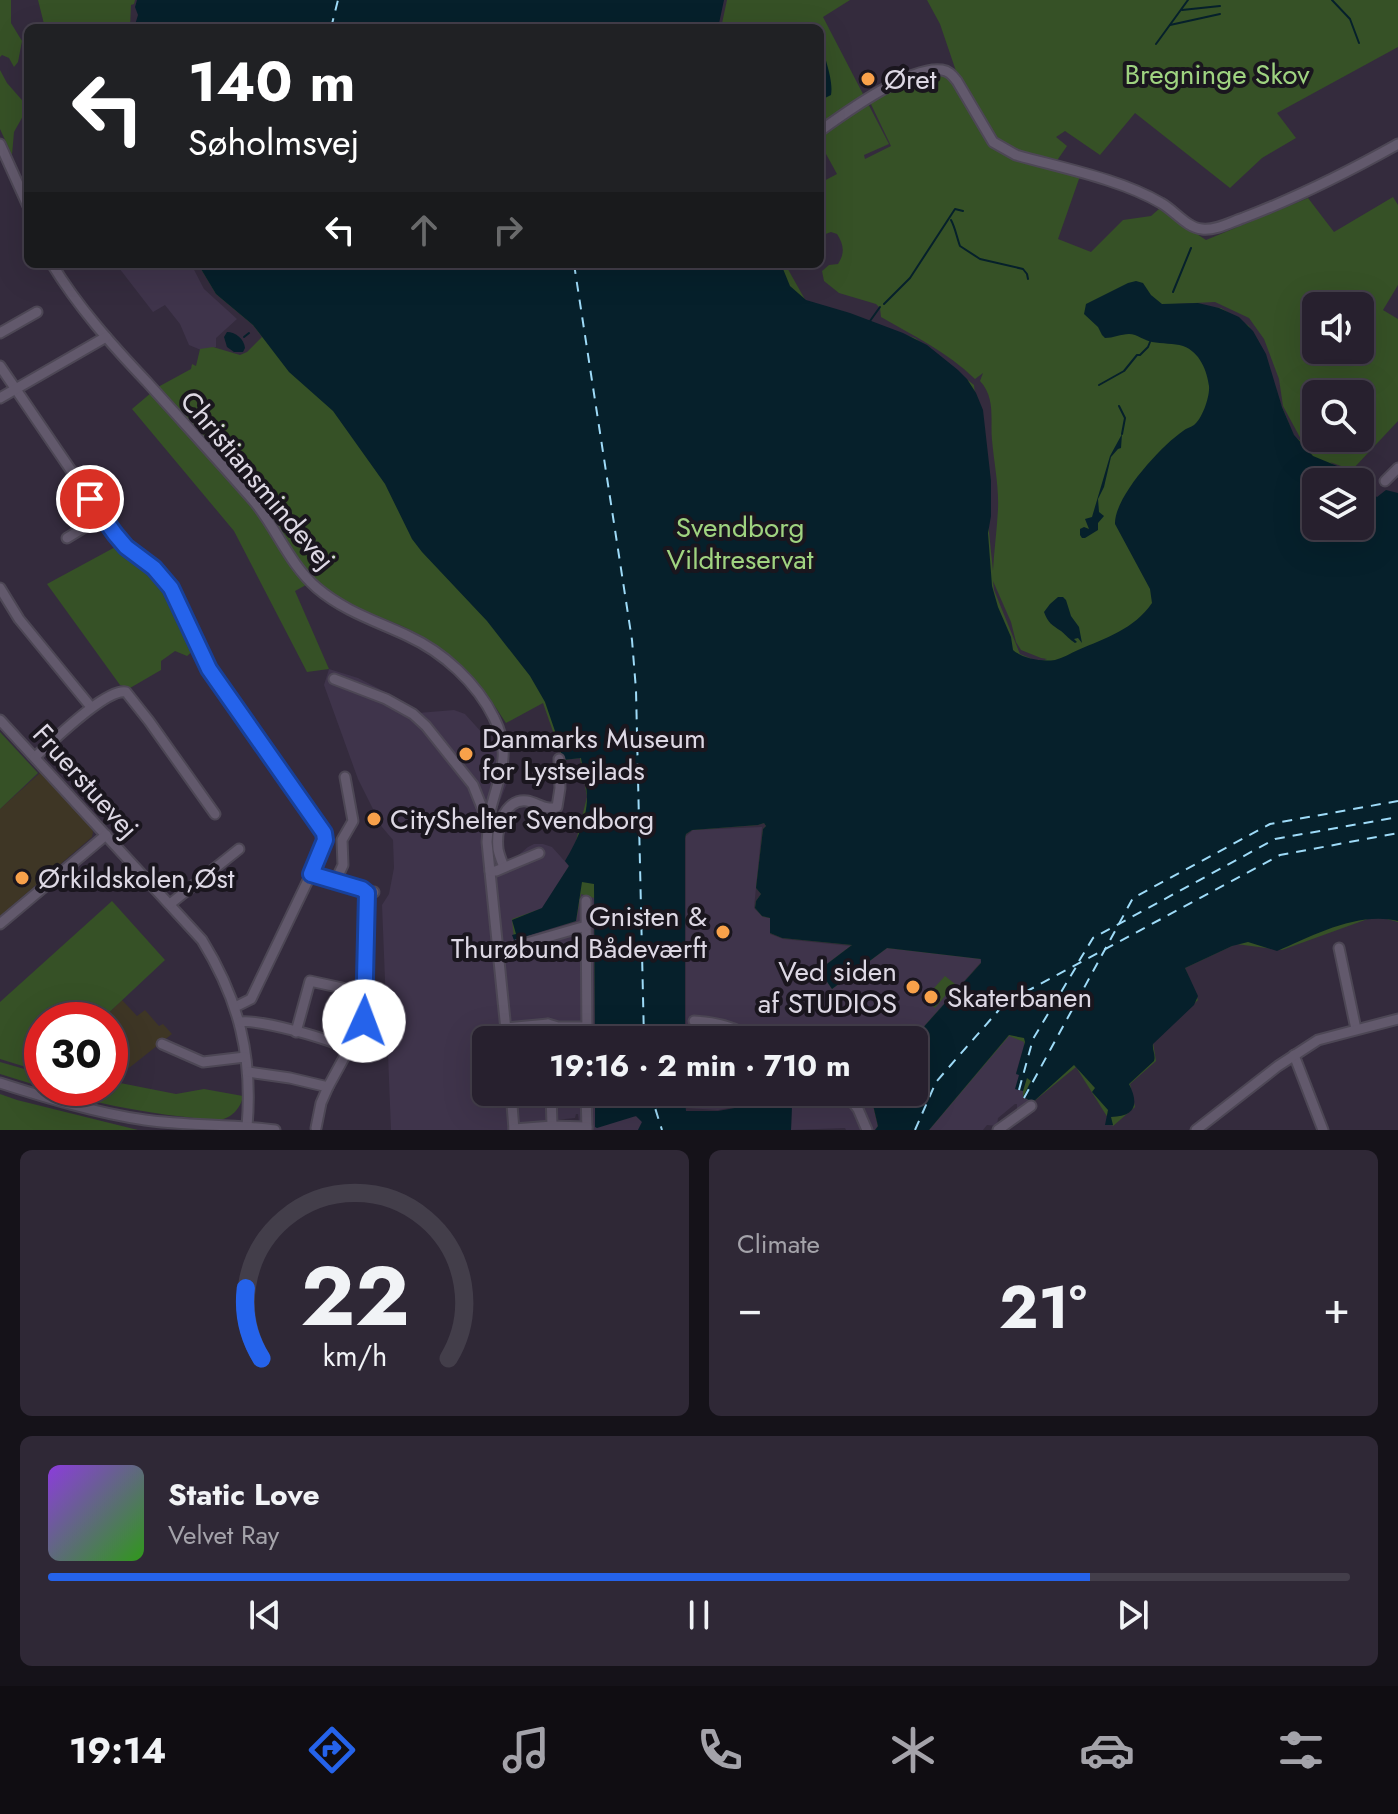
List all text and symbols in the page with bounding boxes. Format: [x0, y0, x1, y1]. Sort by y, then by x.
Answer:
text: 140 m [188, 41, 355, 122]
park label: Bregninge Skov [1124, 54, 1310, 95]
icon: left [56, 56, 160, 160]
place label: Øret [884, 59, 937, 100]
marker: Øret [859, 70, 877, 88]
text: Søholmsvej [188, 116, 359, 168]
icon: left [318, 208, 362, 252]
icon: ahead [402, 208, 446, 252]
icon: right [486, 208, 530, 252]
map controls [1302, 292, 1374, 540]
button: sound [1302, 292, 1374, 364]
button: search [1302, 380, 1374, 452]
street label: Christiansmindevej [170, 382, 345, 579]
pin [56, 465, 124, 533]
button: layers [1302, 468, 1374, 540]
icon: arrive [68, 477, 112, 521]
park label: Svendborg Vildtreservat [666, 507, 814, 580]
street label: Fruerstuevej [23, 715, 148, 848]
place label: Danmarks Museum for Lystsejlads [482, 718, 706, 791]
marker: Danmarks Museum for Lystsejlads [457, 745, 475, 763]
place label: CityShelter Svendborg [390, 799, 654, 840]
marker: CityShelter Svendborg [365, 810, 383, 828]
place label: Ørkildskolen,Øst [38, 858, 235, 899]
marker: Ørkildskolen,Øst [13, 869, 31, 887]
place label: Gnisten & Thurøbund Bådeværft [451, 896, 707, 969]
marker: Gnisten & Thurøbund Bådeværft [714, 923, 732, 941]
place label: Ved siden af STUDIOS [758, 951, 897, 1024]
place label: Skaterbanen [947, 977, 1092, 1018]
marker: Ved siden af STUDIOS [904, 978, 922, 996]
position arrow [322, 979, 406, 1063]
marker: Skaterbanen [922, 988, 940, 1006]
speed limit sign: 30 [24, 1002, 128, 1106]
text: 19:16 · 2 min · 710 m [549, 1044, 851, 1087]
text: Climate [737, 1225, 820, 1263]
text: 22 [300, 1236, 409, 1356]
text: 21° [999, 1264, 1087, 1351]
text: − [737, 1276, 763, 1340]
text: + [1323, 1276, 1350, 1340]
text: km/h [322, 1335, 387, 1377]
text: Static Love [168, 1473, 320, 1516]
text: Velvet Ray [168, 1516, 279, 1554]
icon: previous [243, 1593, 287, 1637]
icon: pause [677, 1593, 721, 1637]
icon: next [1111, 1593, 1155, 1637]
icon: directions [304, 1722, 360, 1778]
icon: music [498, 1722, 554, 1778]
icon: phone [692, 1722, 748, 1778]
icon: climate [885, 1722, 941, 1778]
icon: car [1079, 1722, 1135, 1778]
icon: filters [1273, 1722, 1329, 1778]
text: 19:14 [69, 1724, 166, 1776]

